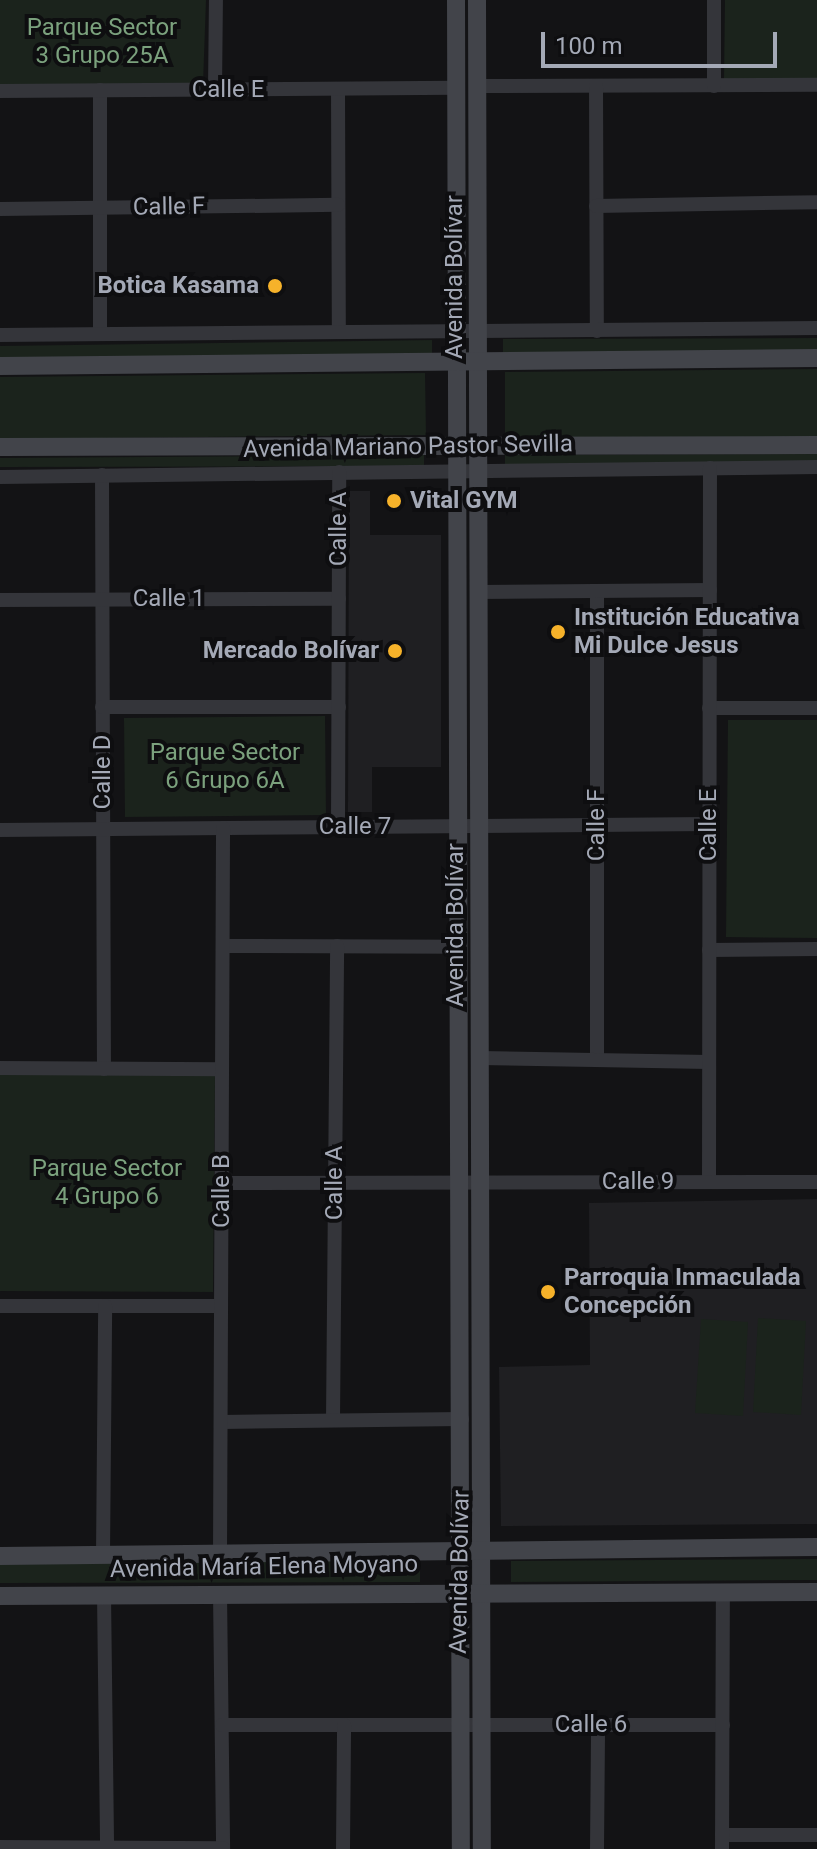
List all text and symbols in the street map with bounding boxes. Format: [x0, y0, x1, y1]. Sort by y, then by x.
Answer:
park label: Parque Sector 3 Grupo 25A [27, 14, 177, 70]
scale bar [545, 16, 781, 66]
text: 100 m [555, 32, 622, 60]
street label: Calle E [192, 76, 264, 104]
street label: Calle F [133, 192, 205, 222]
street label: Avenida Bolívar [441, 195, 469, 359]
place label: Botica Kasama [97, 272, 259, 300]
marker: Botica Kasama [266, 277, 284, 295]
street label: Avenida Mariano Pastor Sevilla [243, 430, 573, 464]
place label: Vital GYM [410, 487, 518, 515]
street label: Calle A [325, 492, 353, 566]
marker: Vital GYM [385, 492, 403, 510]
street label: Calle 1 [133, 585, 205, 613]
place label: Institución Educativa Mi Dulce Jesus [574, 604, 800, 660]
marker: Institución Educativa Mi Dulce Jesus [549, 623, 567, 641]
place label: Mercado Bolívar [203, 637, 379, 665]
marker: Mercado Bolívar [386, 642, 404, 660]
street label: Calle D [89, 735, 117, 809]
park label: Parque Sector 6 Grupo 6A [150, 739, 300, 795]
street label: Calle F [583, 789, 611, 861]
street label: Calle E [695, 789, 723, 861]
street label: Calle 7 [319, 813, 391, 841]
street label: Avenida Bolívar [442, 843, 470, 1007]
street label: Calle A [321, 1146, 349, 1220]
street label: Calle B [208, 1154, 236, 1228]
park label: Parque Sector 4 Grupo 6 [32, 1155, 182, 1211]
street label: Calle 9 [602, 1168, 674, 1196]
place label: Parroquia Inmaculada Concepción [564, 1264, 801, 1320]
marker: Parroquia Inmaculada Concepción [539, 1283, 557, 1301]
street label: Avenida Bolívar [444, 1490, 476, 1654]
street label: Avenida María Elena Moyano [110, 1550, 418, 1584]
street label: Calle 6 [555, 1711, 627, 1739]

